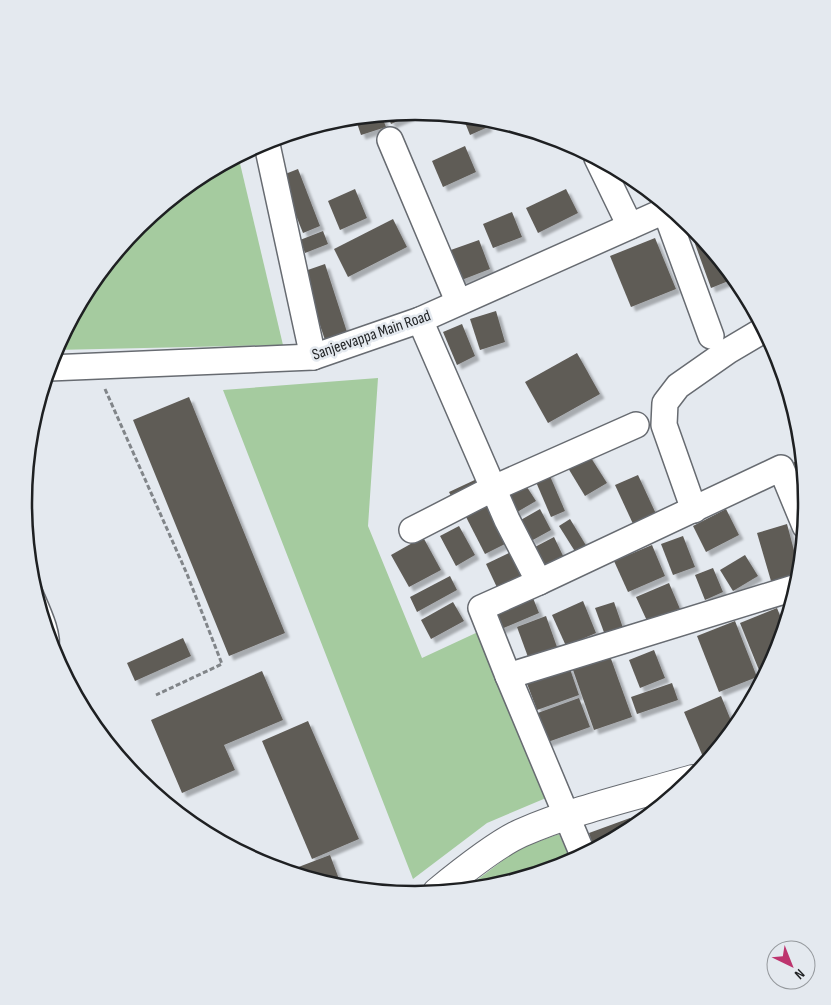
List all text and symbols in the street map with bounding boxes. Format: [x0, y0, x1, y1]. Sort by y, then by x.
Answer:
street label: Sanjeevappa Main Road [310, 306, 433, 365]
north arrow [766, 940, 816, 990]
text: N [791, 965, 808, 983]

